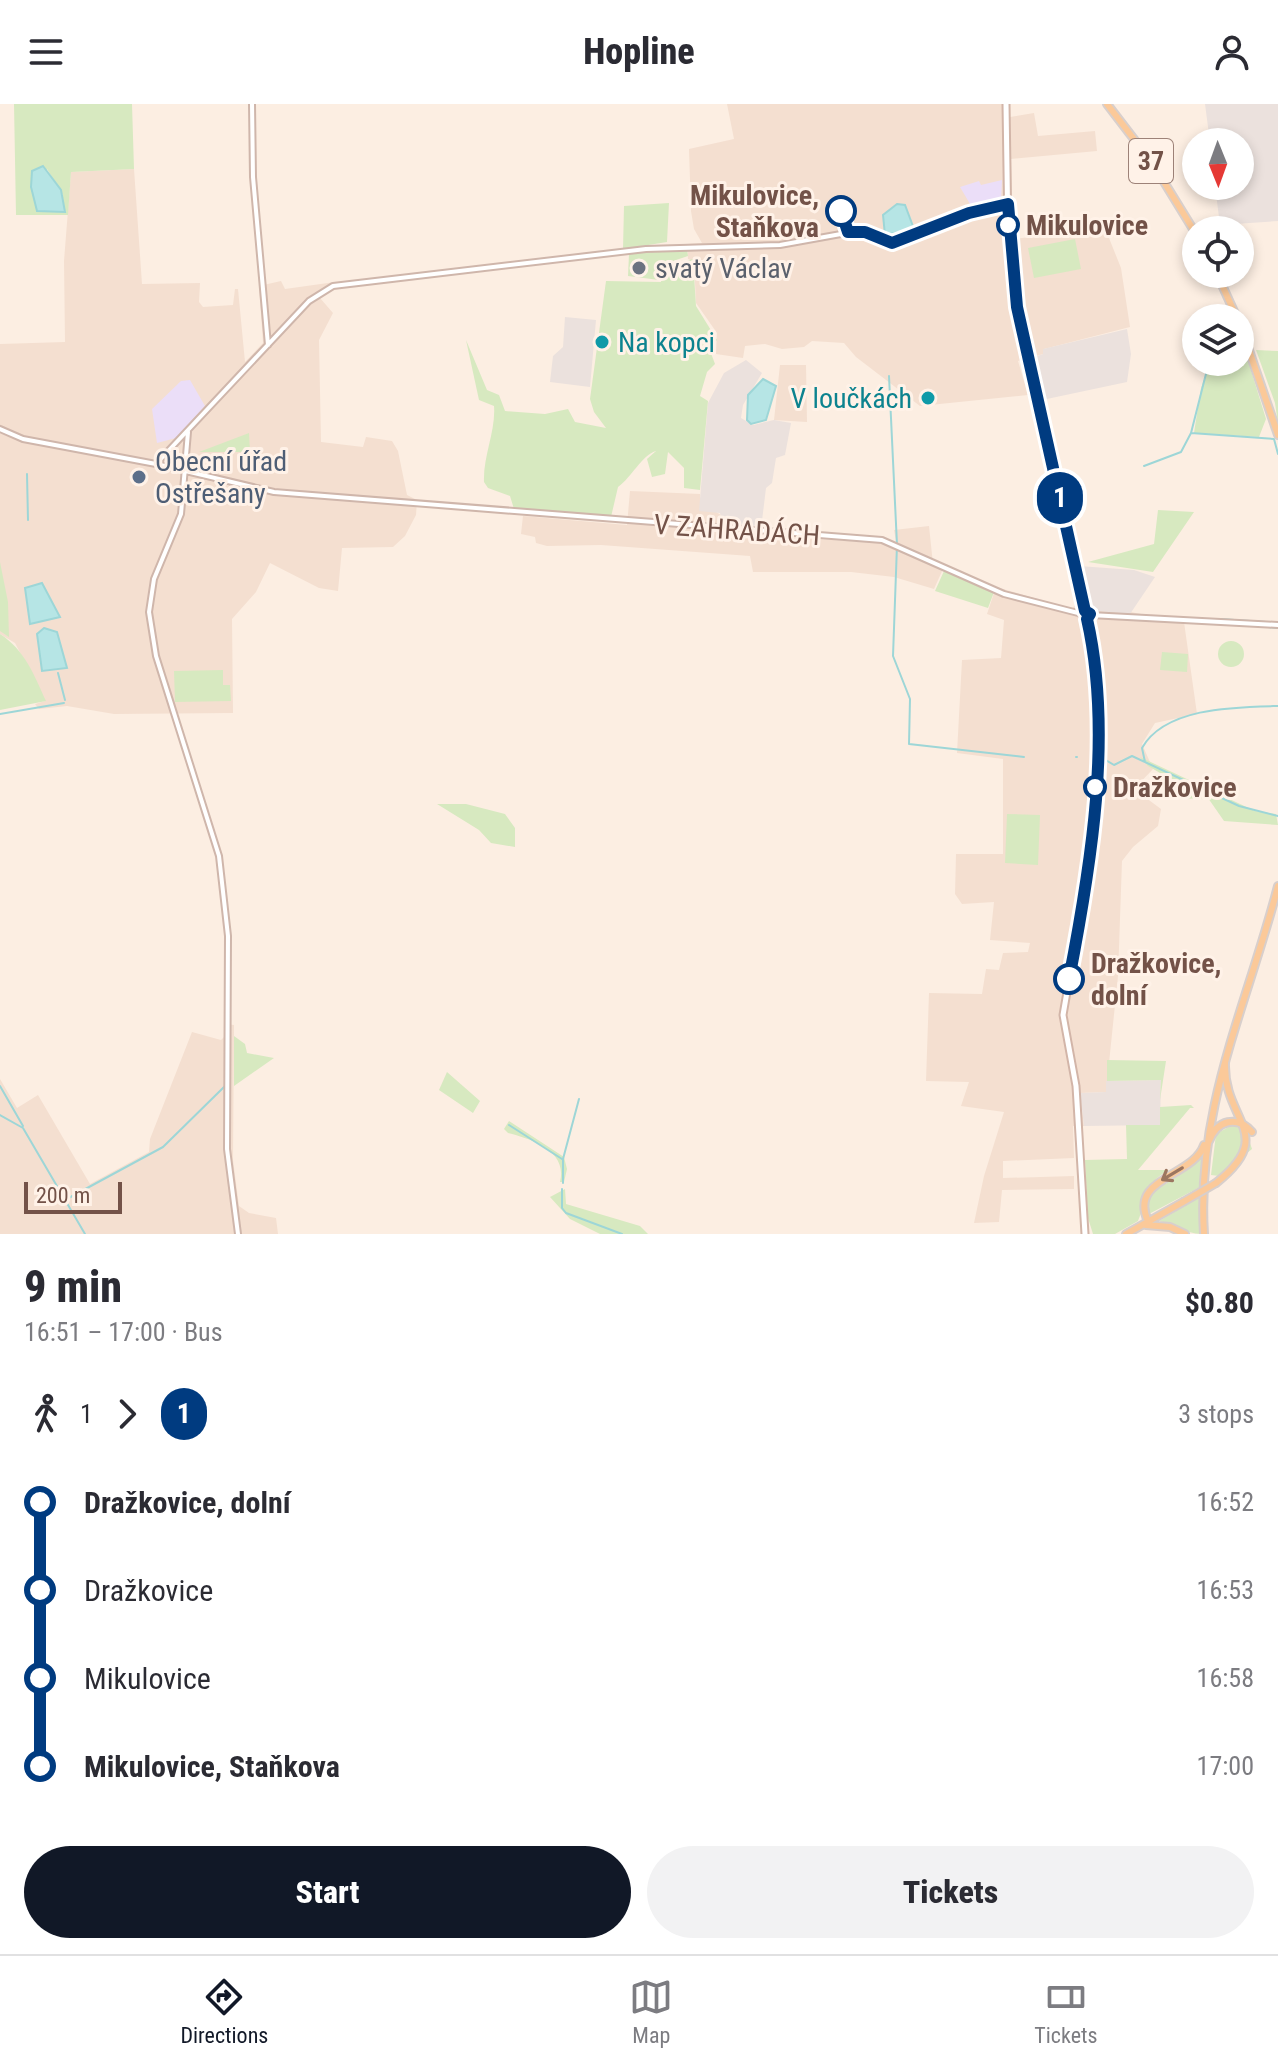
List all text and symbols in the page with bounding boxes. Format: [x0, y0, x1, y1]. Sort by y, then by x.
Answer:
icon: menu [24, 30, 68, 74]
icon: person [1210, 30, 1254, 74]
text: Hopline [583, 31, 695, 73]
north arrow [1182, 128, 1254, 200]
map controls [1182, 128, 1254, 376]
road number: 37 [1129, 139, 1173, 183]
place label: Mikulovice, Staňkova [690, 179, 819, 244]
marker: Mikulovice, Staňkova [826, 196, 856, 226]
place label: Mikulovice [1026, 209, 1148, 242]
marker: Mikulovice [997, 214, 1019, 236]
button: locate [1182, 216, 1254, 288]
place label: svatý Václav [655, 252, 792, 285]
marker: svatý Václav [630, 259, 648, 277]
button: layers [1182, 304, 1254, 376]
place label: Na kopci [618, 326, 715, 359]
marker: Na kopci [593, 333, 611, 351]
place label: V loučkách [790, 382, 912, 415]
marker: V loučkách [919, 389, 937, 407]
place label: Obecní úřad Ostřešany [155, 445, 287, 510]
marker: Obecní úřad Ostřešany [130, 468, 148, 486]
line badge: 1 [1034, 472, 1086, 524]
text: 1 [1053, 481, 1067, 514]
street label: V ZAHRADÁCH [653, 508, 821, 552]
place label: Dražkovice [1113, 771, 1237, 804]
marker: Dražkovice [1084, 776, 1106, 798]
place label: Dražkovice, dolní [1091, 947, 1221, 1012]
marker: Dražkovice, dolní [1054, 964, 1084, 994]
one-way arrow [1161, 1166, 1184, 1182]
scale bar [24, 1178, 122, 1214]
text: 200 m [36, 1183, 90, 1208]
text: 9 min [24, 1261, 122, 1313]
text: $0.80 [1185, 1285, 1254, 1320]
text: 16:51 – 17:00 · Bus [24, 1317, 223, 1347]
icon: walk [24, 1392, 68, 1436]
icon: forward [105, 1392, 149, 1436]
text: 1 [177, 1397, 191, 1430]
text: 1 [80, 1399, 93, 1429]
text: 3 stops [1178, 1399, 1254, 1429]
text: Dražkovice, dolní [84, 1485, 291, 1520]
text: 16:52 [1197, 1487, 1254, 1517]
text: Dražkovice [84, 1573, 213, 1608]
text: 16:53 [1197, 1575, 1254, 1605]
text: Mikulovice [84, 1661, 211, 1696]
text: 16:58 [1197, 1663, 1254, 1693]
text: Mikulovice, Staňkova [84, 1749, 340, 1784]
text: 17:00 [1197, 1751, 1254, 1781]
button: Start [24, 1846, 631, 1938]
button: Tickets [647, 1846, 1254, 1938]
tab: Directions [180, 1975, 268, 2048]
tab: Map [629, 1975, 673, 2048]
tab: Tickets [1034, 1975, 1098, 2048]

